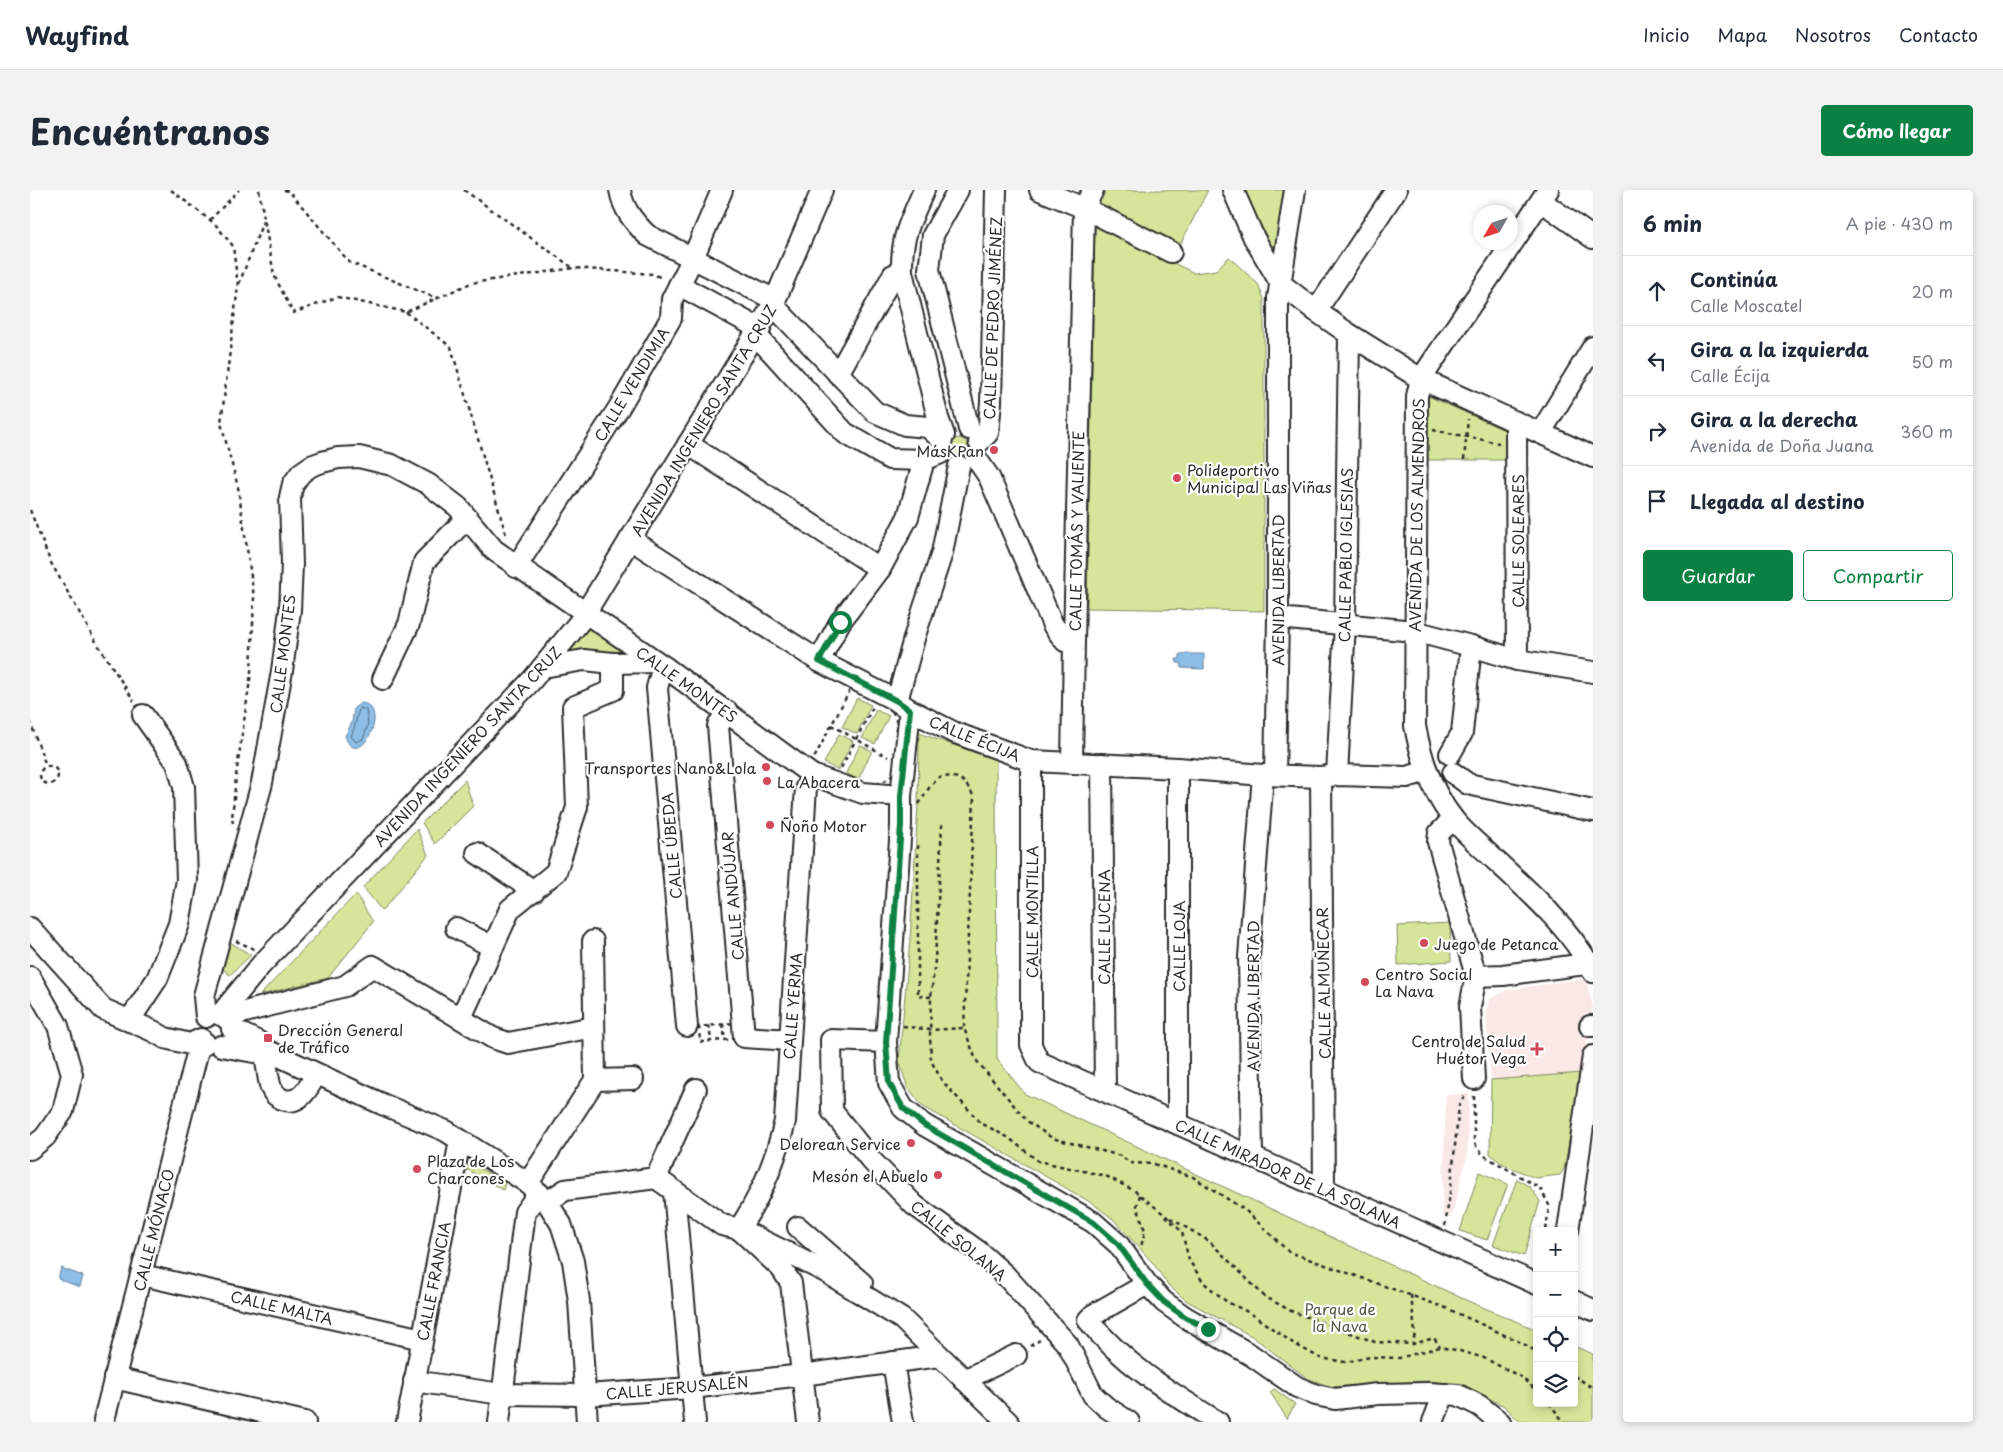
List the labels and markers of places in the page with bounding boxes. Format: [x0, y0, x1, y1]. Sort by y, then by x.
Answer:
place label: MásKPan [916, 439, 984, 462]
marker: MásKPan [988, 444, 1000, 456]
place label: Polideportivo Municipal Las Viñas [1187, 458, 1332, 498]
marker: Polideportivo Municipal Las Viñas [1171, 472, 1183, 484]
place label: Transportes Nano&Lola [585, 756, 757, 779]
marker: Transportes Nano&Lola [760, 761, 772, 773]
place label: La Abacera [777, 770, 861, 793]
marker: La Abacera [761, 775, 773, 787]
place label: Ñoño Motor [780, 814, 867, 837]
marker: Ñoño Motor [764, 819, 776, 831]
place label: Juego de Petanca [1434, 932, 1559, 955]
marker: Juego de Petanca [1418, 937, 1430, 949]
place label: Centro Social La Nava [1375, 962, 1472, 1002]
marker: Centro Social La Nava [1359, 976, 1371, 988]
place label: Drección General de Tráfico [278, 1018, 403, 1058]
place label: Centro de Salud Huétor Vega [1411, 1029, 1527, 1069]
marker: Drección General de Tráfico [262, 1032, 274, 1044]
marker: Centro de Salud Huétor Vega [1530, 1042, 1544, 1056]
place label: Delorean Service [779, 1132, 901, 1155]
marker: Delorean Service [905, 1137, 917, 1149]
place label: Plaza de Los Charcones [427, 1149, 514, 1189]
marker: Plaza de Los Charcones [411, 1163, 423, 1175]
place label: Mesón el Abuelo [812, 1164, 928, 1187]
marker: Mesón el Abuelo [932, 1169, 944, 1181]

